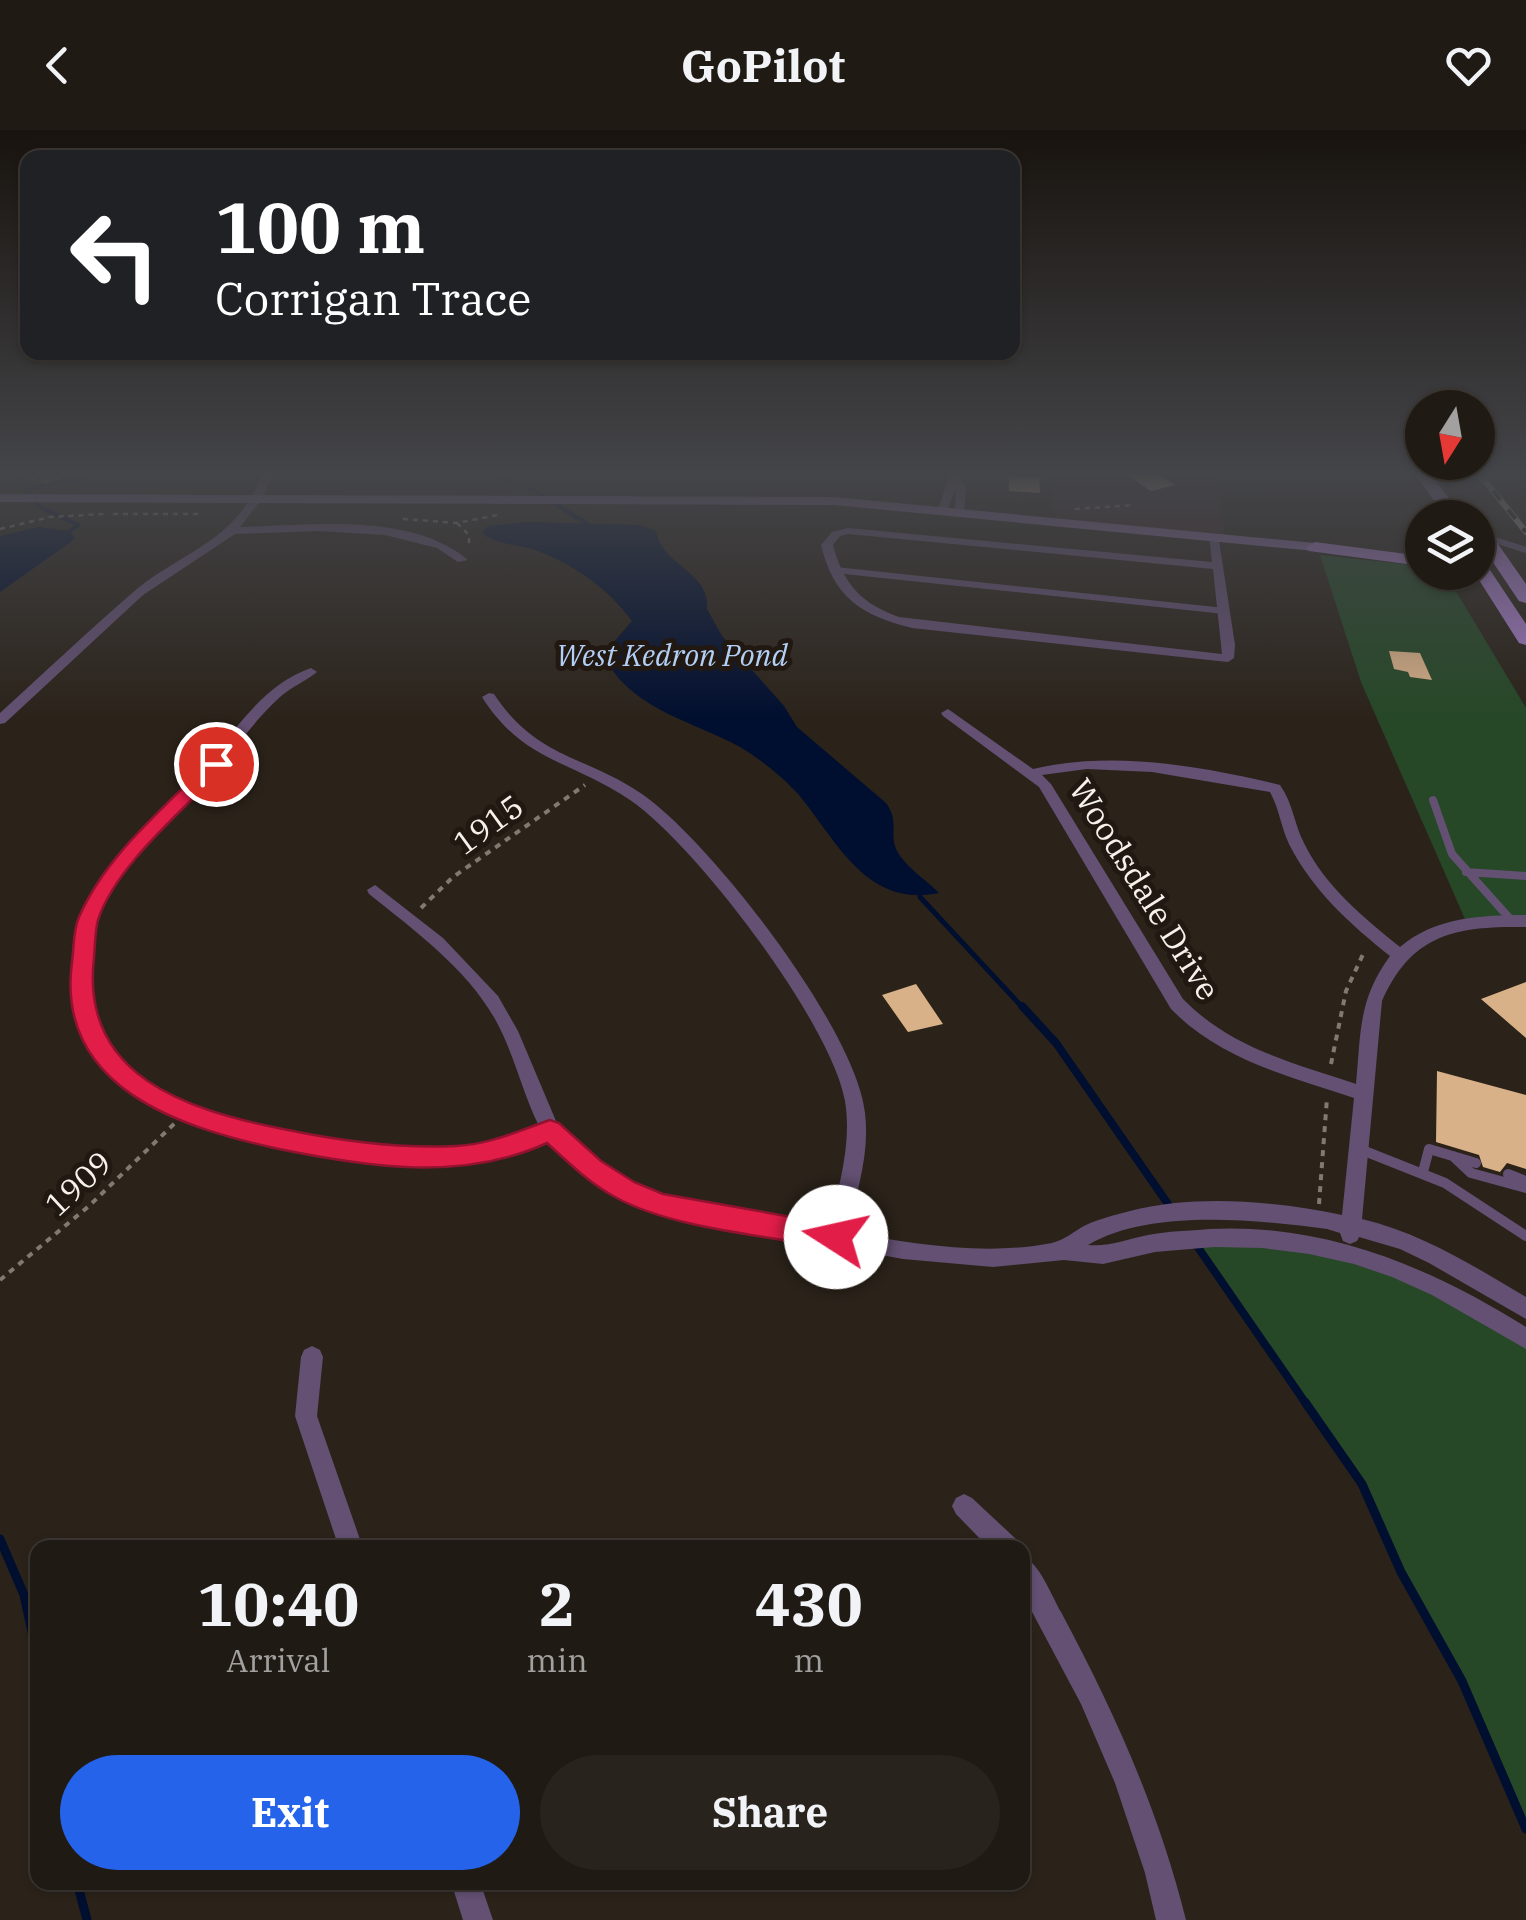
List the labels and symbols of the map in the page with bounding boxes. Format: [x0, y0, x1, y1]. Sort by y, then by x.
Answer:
north arrow [1405, 390, 1495, 480]
water label: West Kedron Pond [556, 635, 789, 674]
pin [174, 722, 259, 807]
street label: Woodsdale Drive [1060, 771, 1230, 1007]
street label: 1915 [445, 784, 531, 864]
street label: 1909 [36, 1141, 120, 1225]
position arrow [784, 1185, 888, 1289]

